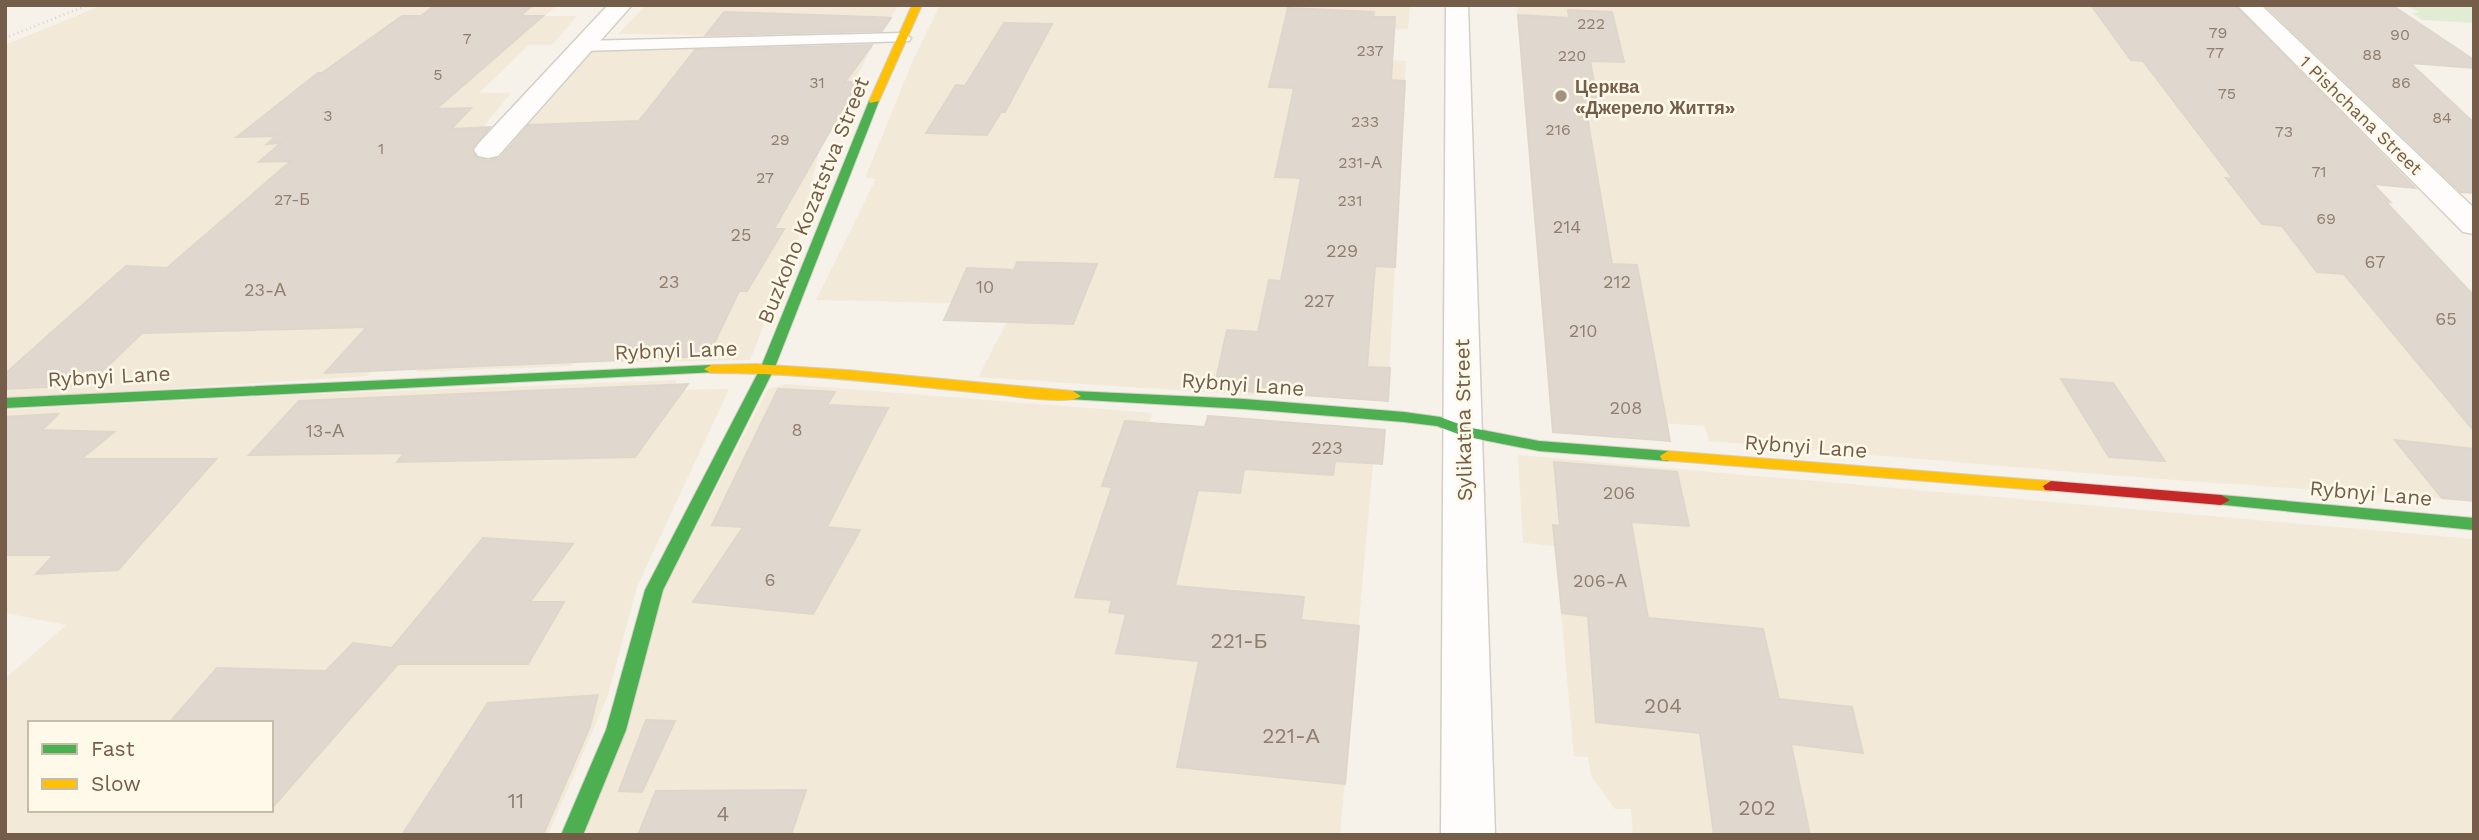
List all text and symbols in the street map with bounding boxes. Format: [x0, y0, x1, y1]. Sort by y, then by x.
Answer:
house number: 222 [1577, 14, 1605, 33]
house number: 79 [2209, 23, 2227, 42]
house number: 90 [2390, 25, 2410, 44]
house number: 7 [463, 29, 472, 48]
house number: 237 [1357, 41, 1384, 60]
house number: 77 [2206, 43, 2224, 62]
house number: 88 [2362, 45, 2382, 64]
house number: 220 [1558, 46, 1586, 65]
street label: 1 Pishchana Street [2295, 51, 2427, 179]
house number: 5 [433, 65, 443, 84]
street label: Buzkoho Kozatstva Street [752, 73, 874, 327]
house number: 31 [809, 73, 825, 92]
house number: 86 [2391, 73, 2411, 92]
place label: Церква «Джерело Життя» [1575, 76, 1735, 118]
house number: 75 [2218, 84, 2236, 103]
marker: Церква «Джерело Життя» [1553, 88, 1569, 104]
house number: 3 [323, 106, 333, 125]
house number: 84 [2432, 108, 2452, 127]
house number: 233 [1351, 112, 1379, 131]
house number: 216 [1545, 120, 1571, 139]
house number: 73 [2275, 122, 2293, 141]
house number: 29 [770, 130, 790, 149]
house number: 1 [378, 139, 384, 158]
house number: 231-А [1338, 153, 1382, 172]
house number: 71 [2311, 162, 2327, 181]
house number: 27 [756, 168, 774, 187]
house number: 27-Б [274, 190, 310, 209]
house number: 231 [1338, 191, 1362, 210]
house number: 69 [2316, 209, 2336, 228]
house number: 214 [1553, 216, 1581, 237]
house number: 25 [731, 224, 751, 245]
house number: 229 [1326, 240, 1358, 261]
house number: 67 [2365, 251, 2385, 272]
house number: 23 [659, 271, 680, 292]
house number: 212 [1603, 271, 1631, 292]
house number: 10 [976, 276, 994, 297]
house number: 23-А [244, 279, 286, 300]
house number: 227 [1304, 290, 1334, 311]
house number: 65 [2435, 308, 2457, 329]
house number: 210 [1569, 320, 1597, 341]
street label: Rybnyi Lane [614, 335, 738, 365]
street label: Sylikatna Street [1449, 338, 1477, 501]
street label: Rybnyi Lane [47, 360, 171, 392]
street label: Rybnyi Lane [1181, 367, 1305, 401]
house number: 208 [1610, 397, 1642, 418]
house number: 8 [791, 419, 803, 440]
house number: 13-А [306, 420, 344, 441]
street label: Rybnyi Lane [1744, 429, 1868, 463]
house number: 223 [1311, 437, 1343, 458]
street label: Rybnyi Lane [2309, 475, 2433, 511]
house number: 206 [1603, 482, 1635, 503]
house number: 6 [765, 569, 775, 590]
house number: 206-А [1573, 570, 1627, 591]
house number: 221-Б [1210, 628, 1268, 653]
house number: 204 [1644, 693, 1682, 718]
legend [28, 721, 273, 812]
house number: 221-А [1262, 723, 1320, 748]
text: Fast [91, 736, 135, 761]
text: Slow [91, 771, 141, 796]
house number: 11 [508, 788, 524, 813]
house number: 202 [1738, 795, 1776, 820]
house number: 4 [717, 801, 729, 826]

